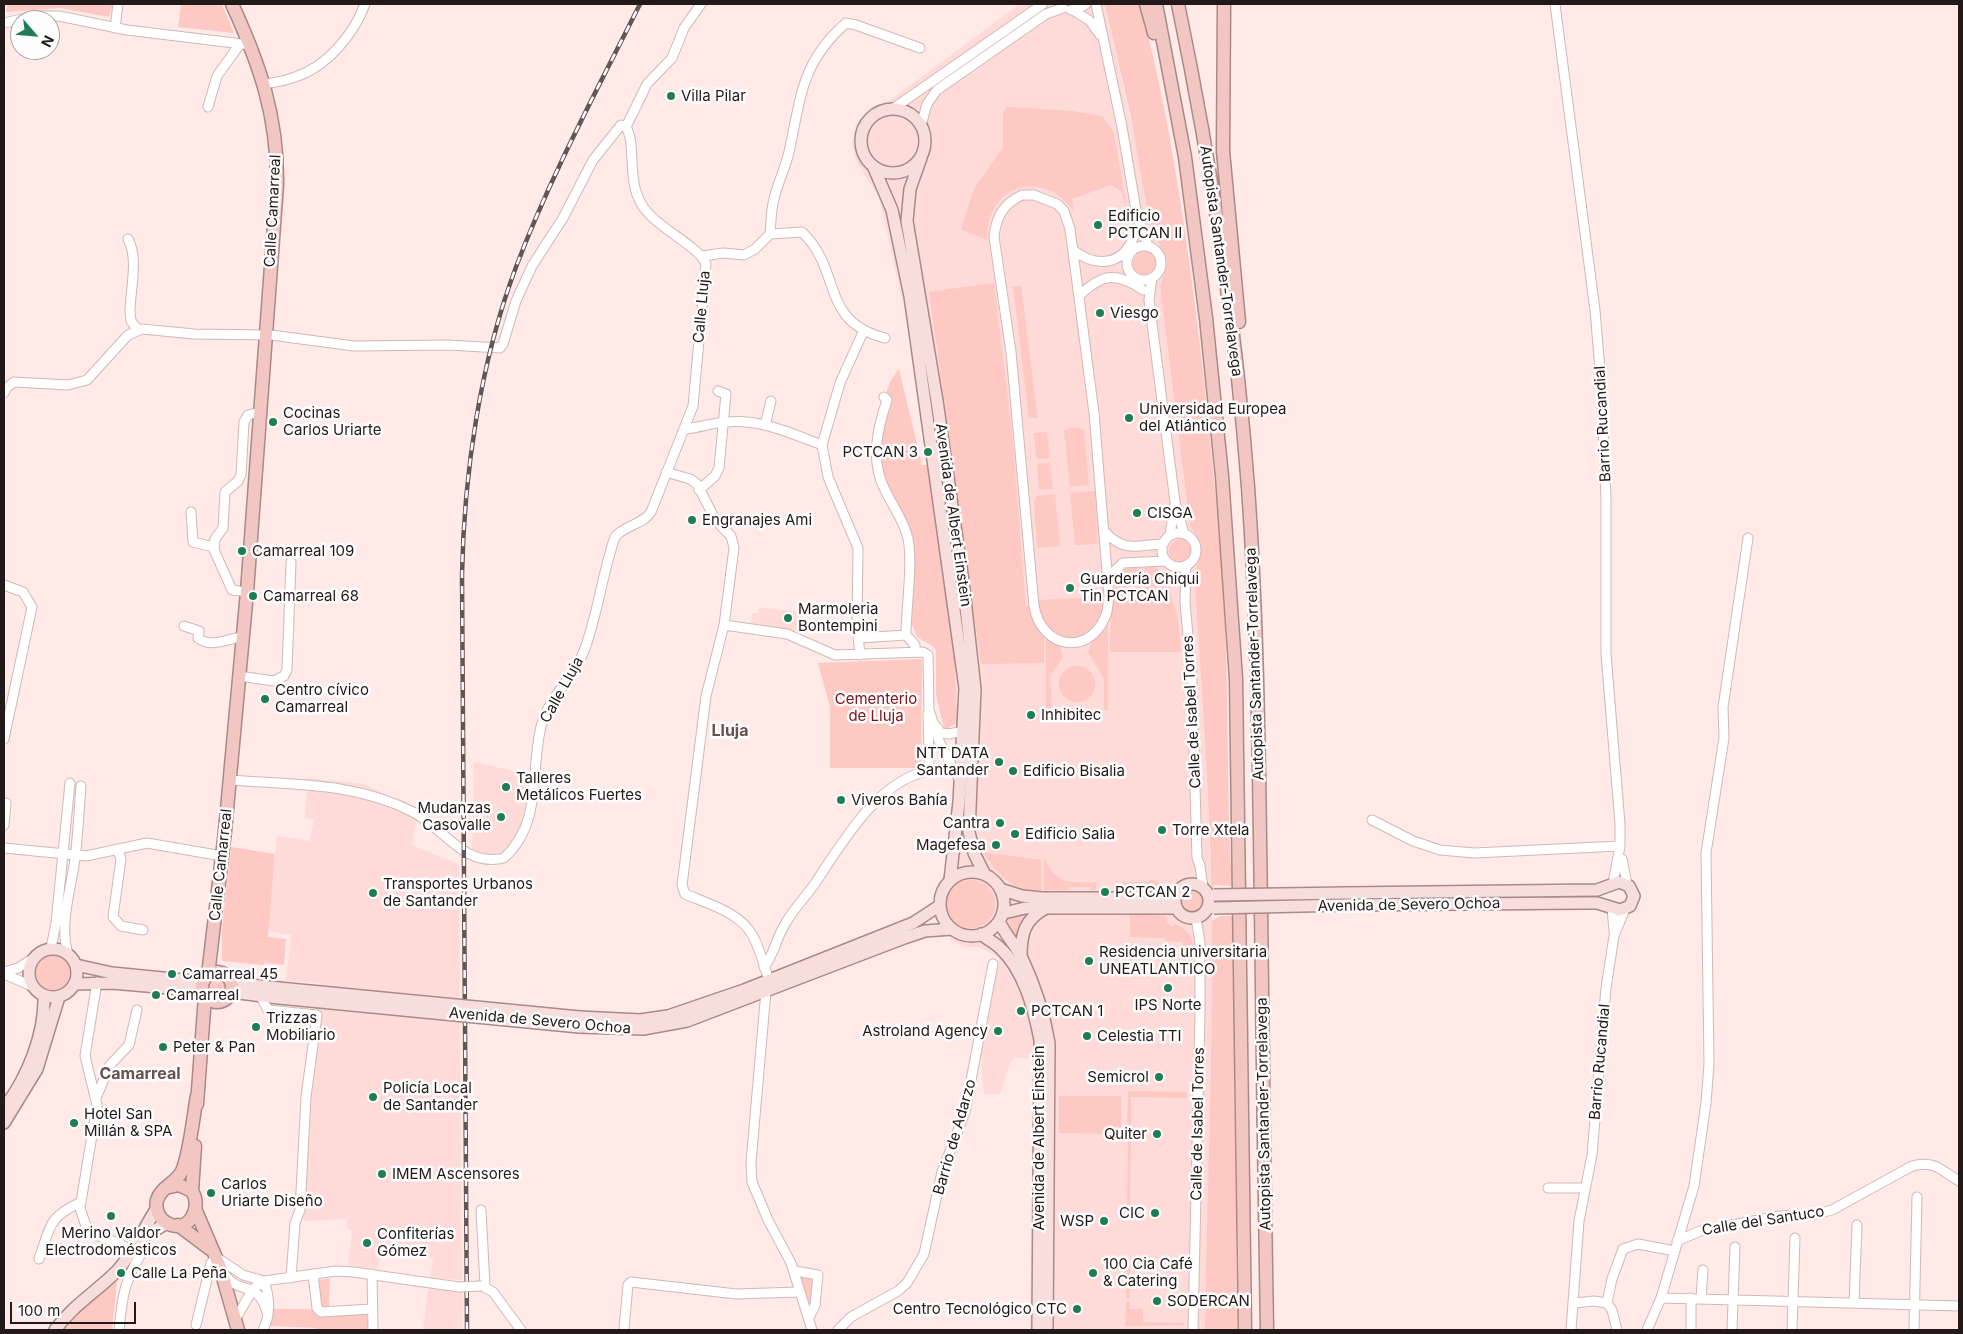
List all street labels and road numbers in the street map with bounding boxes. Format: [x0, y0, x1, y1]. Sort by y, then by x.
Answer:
street label: Autopista Santander-Torrelavega [1196, 144, 1246, 378]
street label: Calle Camarreal [261, 154, 285, 268]
street label: Calle Lluja [690, 270, 714, 344]
street label: Barrio Rucandial [1591, 365, 1615, 483]
street label: Avenida de Albert Einstein [931, 422, 975, 608]
street label: Autopista Santander-Torrelavega [1242, 547, 1268, 781]
street label: Calle de Isabel Torres [1179, 635, 1205, 789]
street label: Calle Lluja [537, 654, 587, 726]
street label: Calle Camarreal [206, 808, 236, 922]
street label: Avenida de Severo Ochoa [1317, 894, 1501, 916]
street label: Autopista Santander-Torrelavega [1253, 997, 1275, 1231]
street label: Barrio Rucandial [1586, 1003, 1614, 1121]
street label: Avenida de Severo Ochoa [448, 1004, 632, 1038]
street label: Avenida de Albert Einstein [1030, 1045, 1048, 1231]
street label: Calle de Isabel Torres [1188, 1047, 1208, 1201]
street label: Barrio de Adarzo [930, 1077, 980, 1197]
street label: Calle del Santuco [1701, 1202, 1825, 1240]

